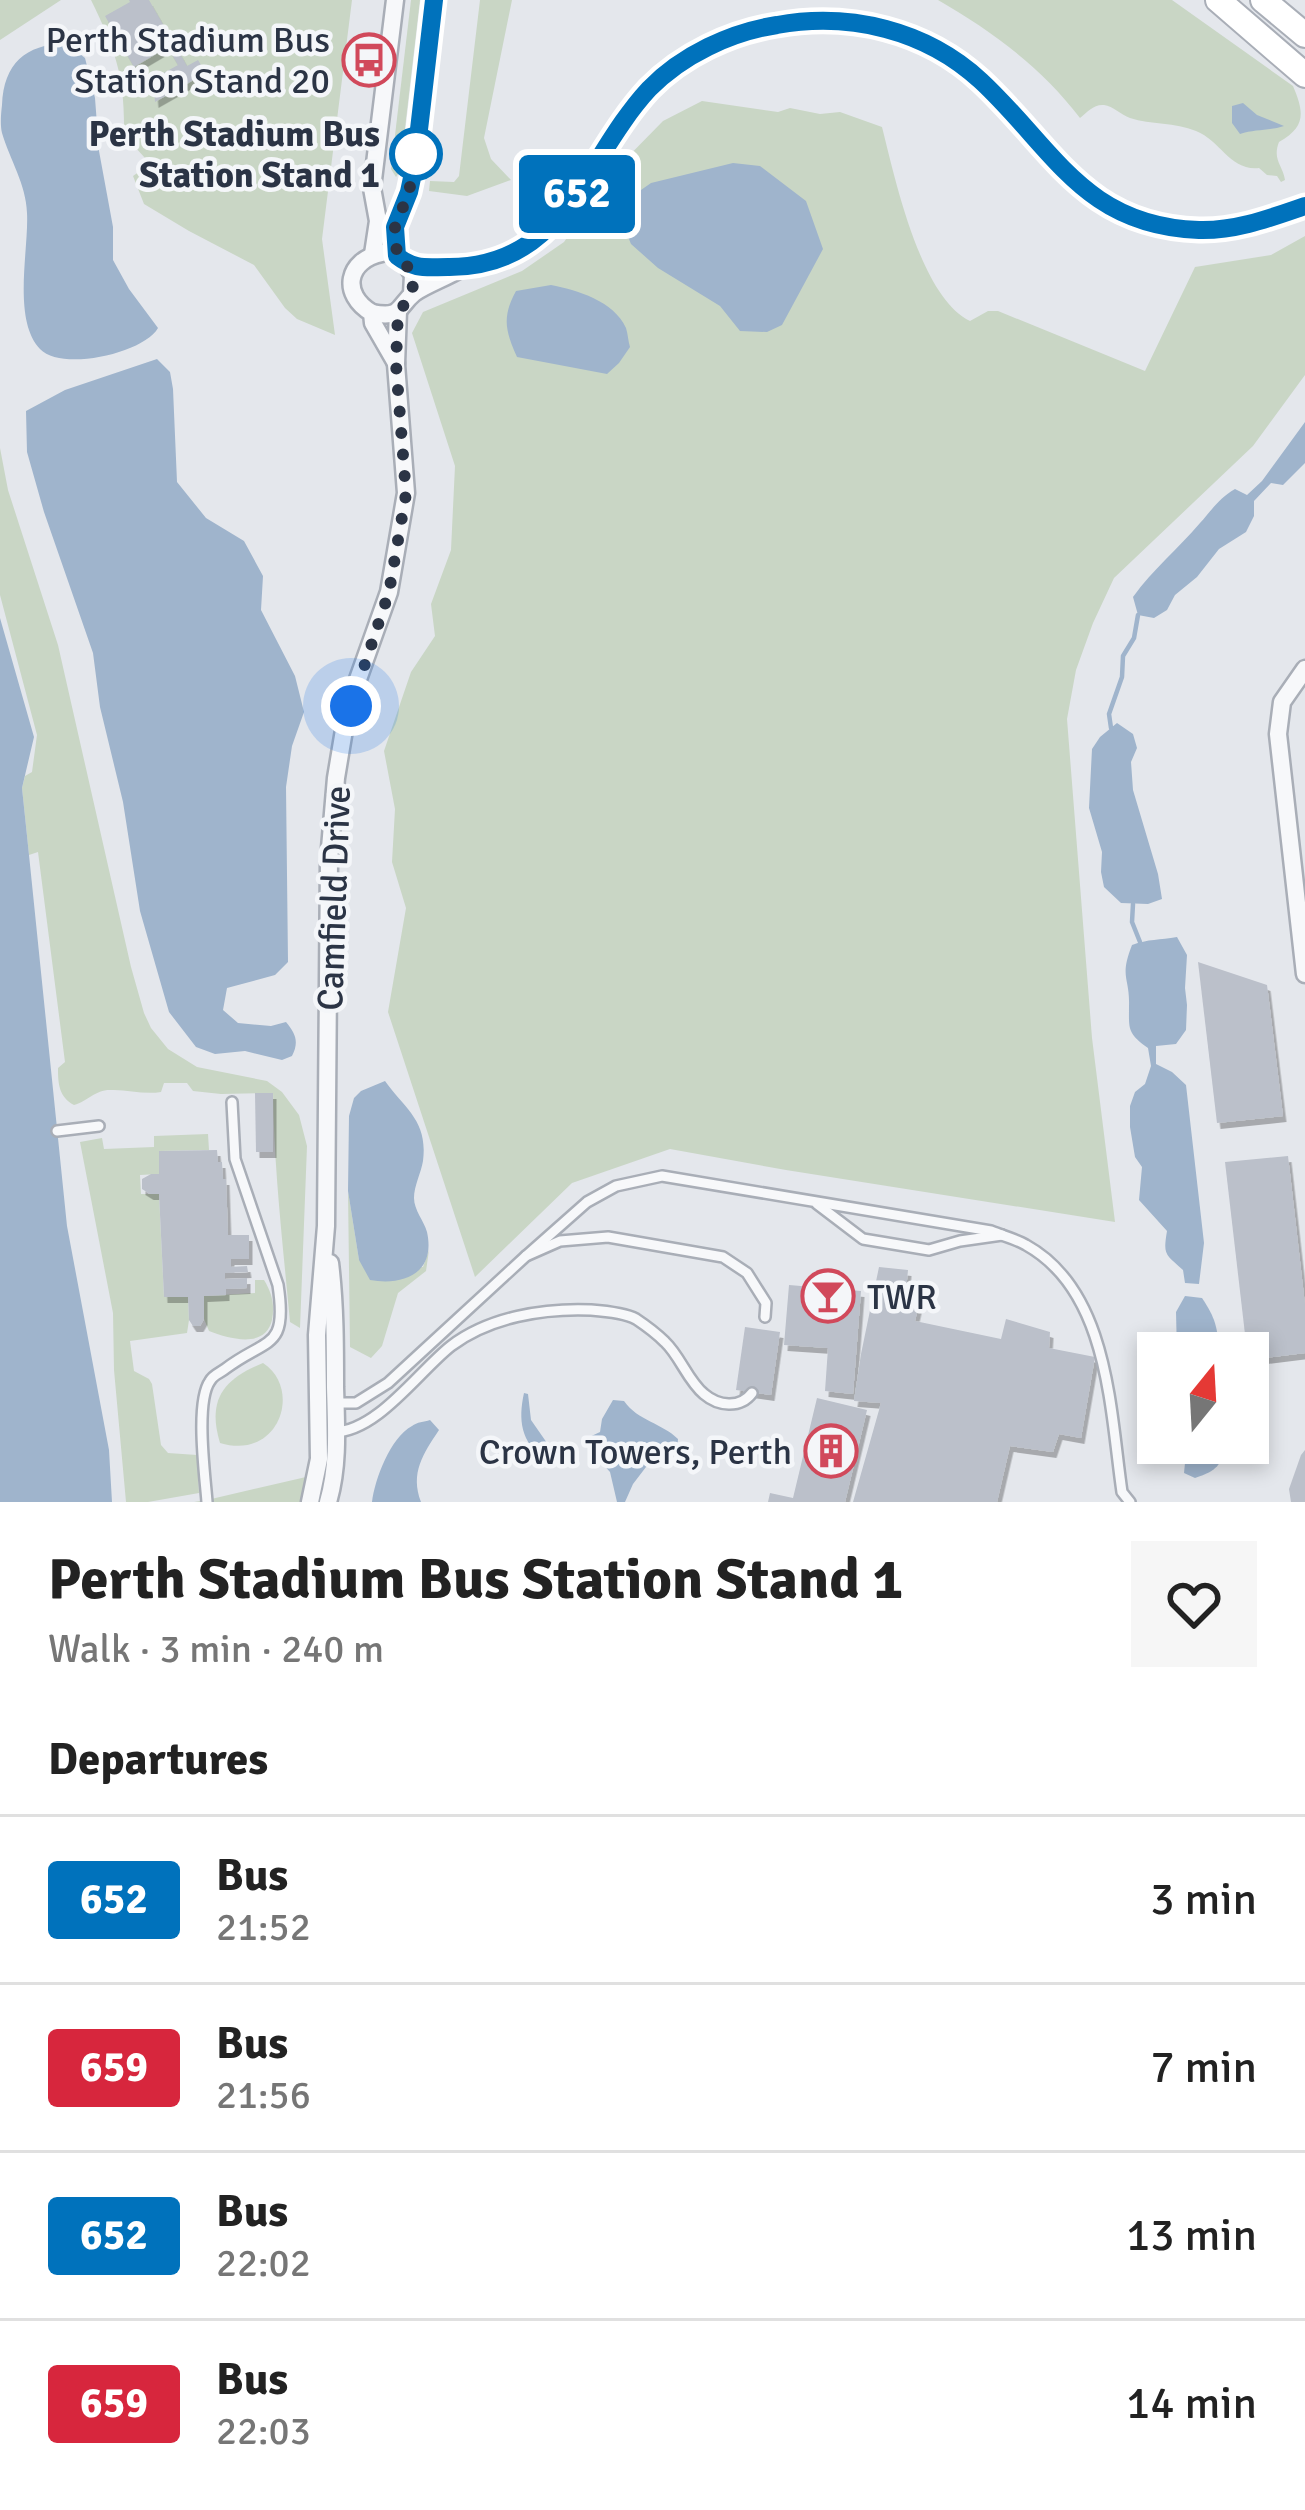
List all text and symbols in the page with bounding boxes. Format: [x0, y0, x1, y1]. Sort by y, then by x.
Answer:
place label: Perth Stadium Bus Station Stand 20 [45, 18, 330, 104]
bus stop icon: Perth Stadium Bus Station Stand 20 [341, 32, 397, 88]
place label: Perth Stadium Bus Station Stand 1 [89, 112, 380, 198]
marker: Perth Stadium Bus Station Stand 1 [391, 129, 441, 179]
line badge: 652 [508, 155, 646, 233]
text: 652 [543, 168, 611, 219]
your location [321, 676, 381, 736]
street label: Camfield Drive [308, 785, 361, 1011]
bar icon: TWR [800, 1268, 856, 1324]
place label: TWR [867, 1275, 937, 1320]
north arrow [1137, 1332, 1269, 1464]
map controls [1137, 1332, 1269, 1464]
building icon: Crown Towers, Perth [803, 1423, 859, 1479]
place label: Crown Towers, Perth [479, 1430, 792, 1475]
button: heart [1131, 1541, 1257, 1667]
text: Perth Stadium Bus Station Stand 1 [48, 1544, 903, 1615]
text: Walk · 3 min · 240 m [48, 1625, 384, 1673]
text: Departures [48, 1732, 268, 1787]
text: Bus [216, 1848, 288, 1903]
text: 3 min [1150, 1872, 1257, 1927]
text: 652 [80, 1874, 148, 1925]
text: 21:52 [216, 1903, 311, 1951]
text: Bus [216, 2016, 288, 2071]
text: 7 min [1150, 2040, 1257, 2095]
text: 659 [80, 2042, 148, 2093]
text: 21:56 [216, 2071, 311, 2119]
text: Bus [216, 2184, 288, 2239]
text: 13 min [1126, 2208, 1257, 2263]
text: 652 [80, 2210, 148, 2261]
text: 22:02 [216, 2239, 311, 2287]
text: Bus [216, 2352, 288, 2407]
text: 14 min [1126, 2376, 1257, 2431]
text: 659 [80, 2378, 148, 2429]
text: 22:03 [216, 2407, 311, 2455]

